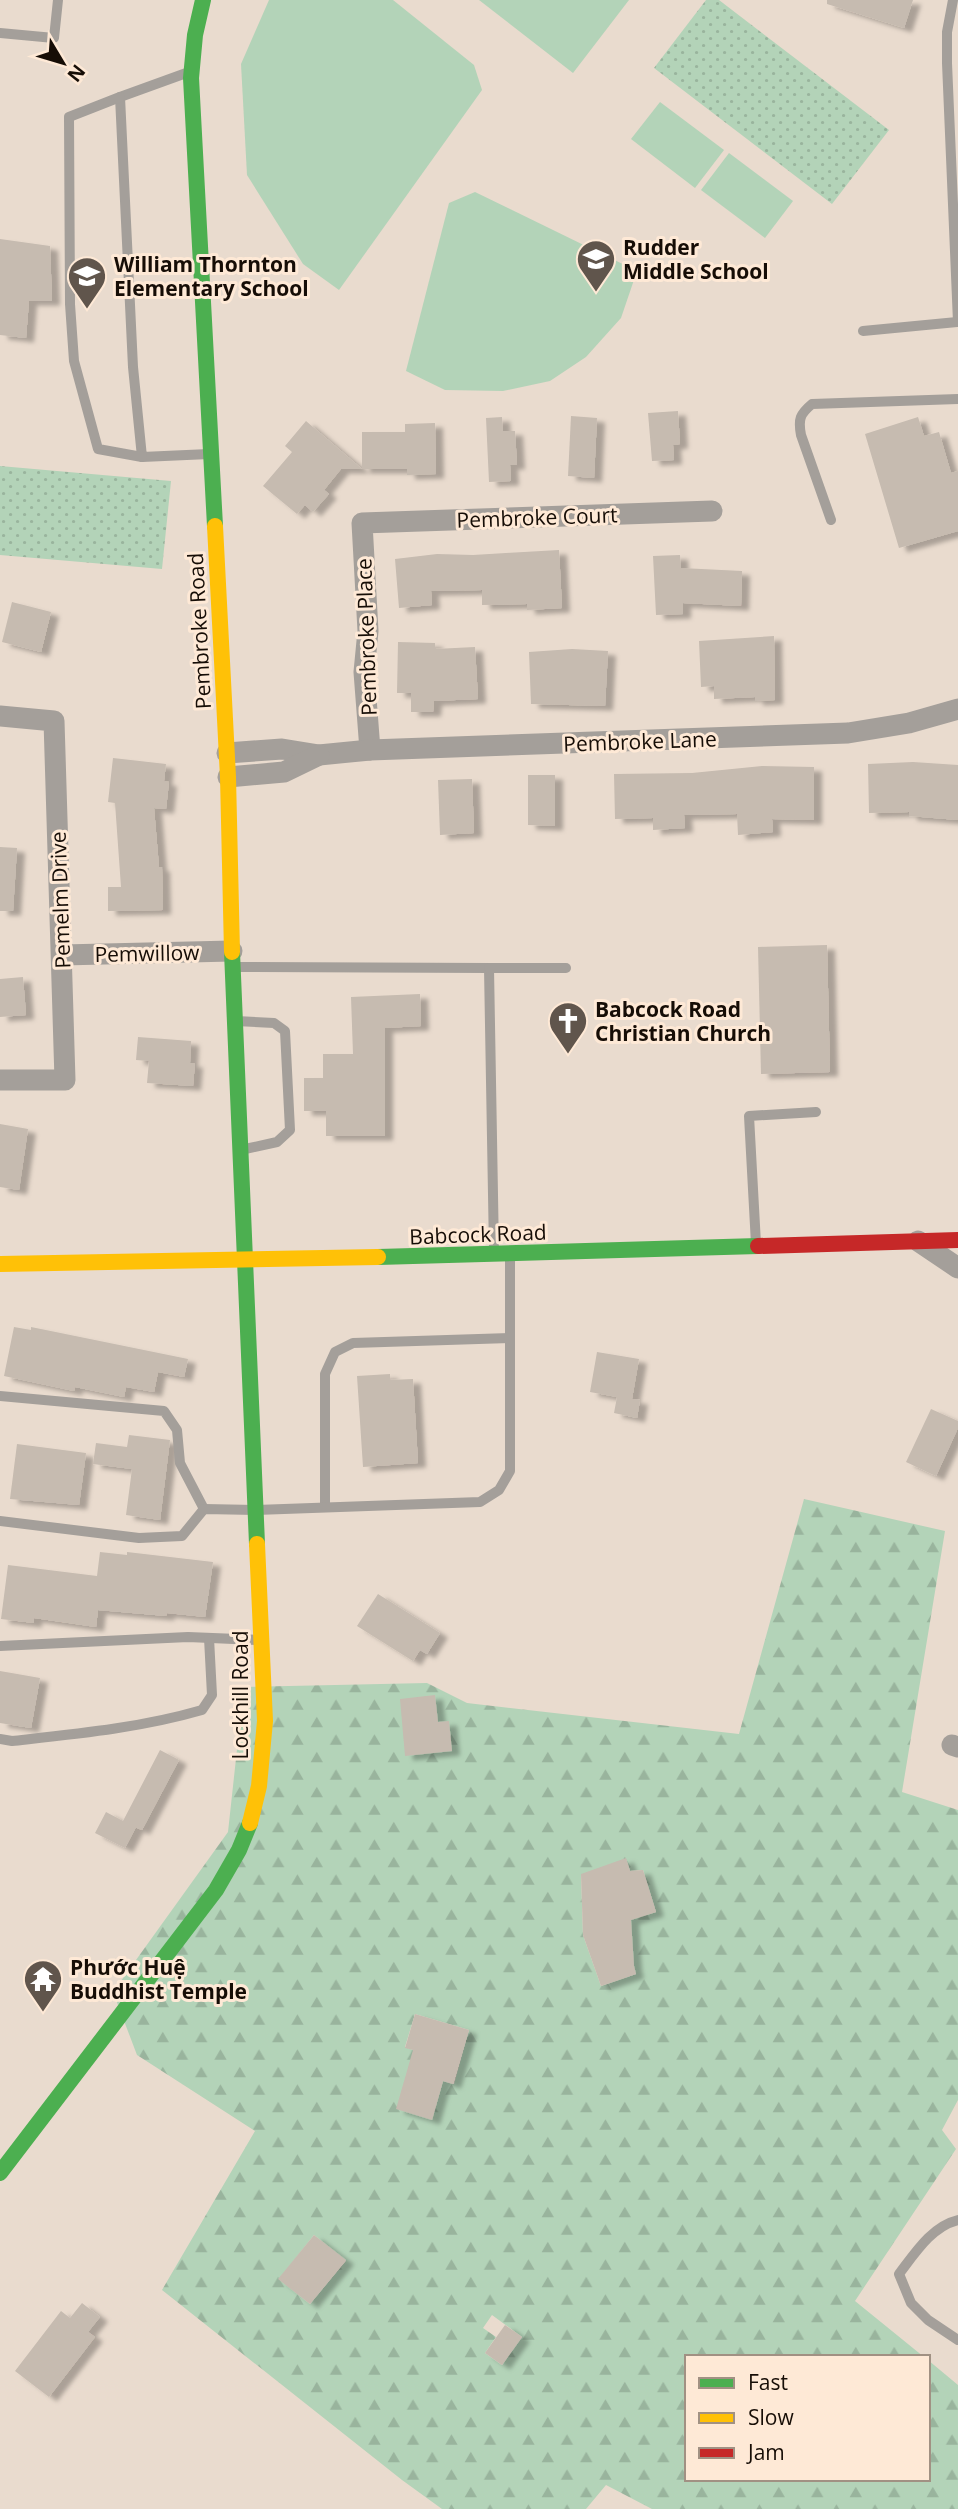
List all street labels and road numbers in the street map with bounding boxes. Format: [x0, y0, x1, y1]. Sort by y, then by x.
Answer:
street label: Pembroke Court [456, 500, 618, 534]
street label: Pembroke Road [181, 552, 217, 710]
street label: Pembroke Place [349, 558, 383, 716]
street label: Pembroke Lane [563, 724, 717, 758]
street label: Pemelm Drive [44, 831, 76, 969]
street label: Pemwillow [94, 938, 200, 968]
street label: Babcock Road [409, 1218, 547, 1250]
street label: Lockhill Road [226, 1630, 254, 1760]

